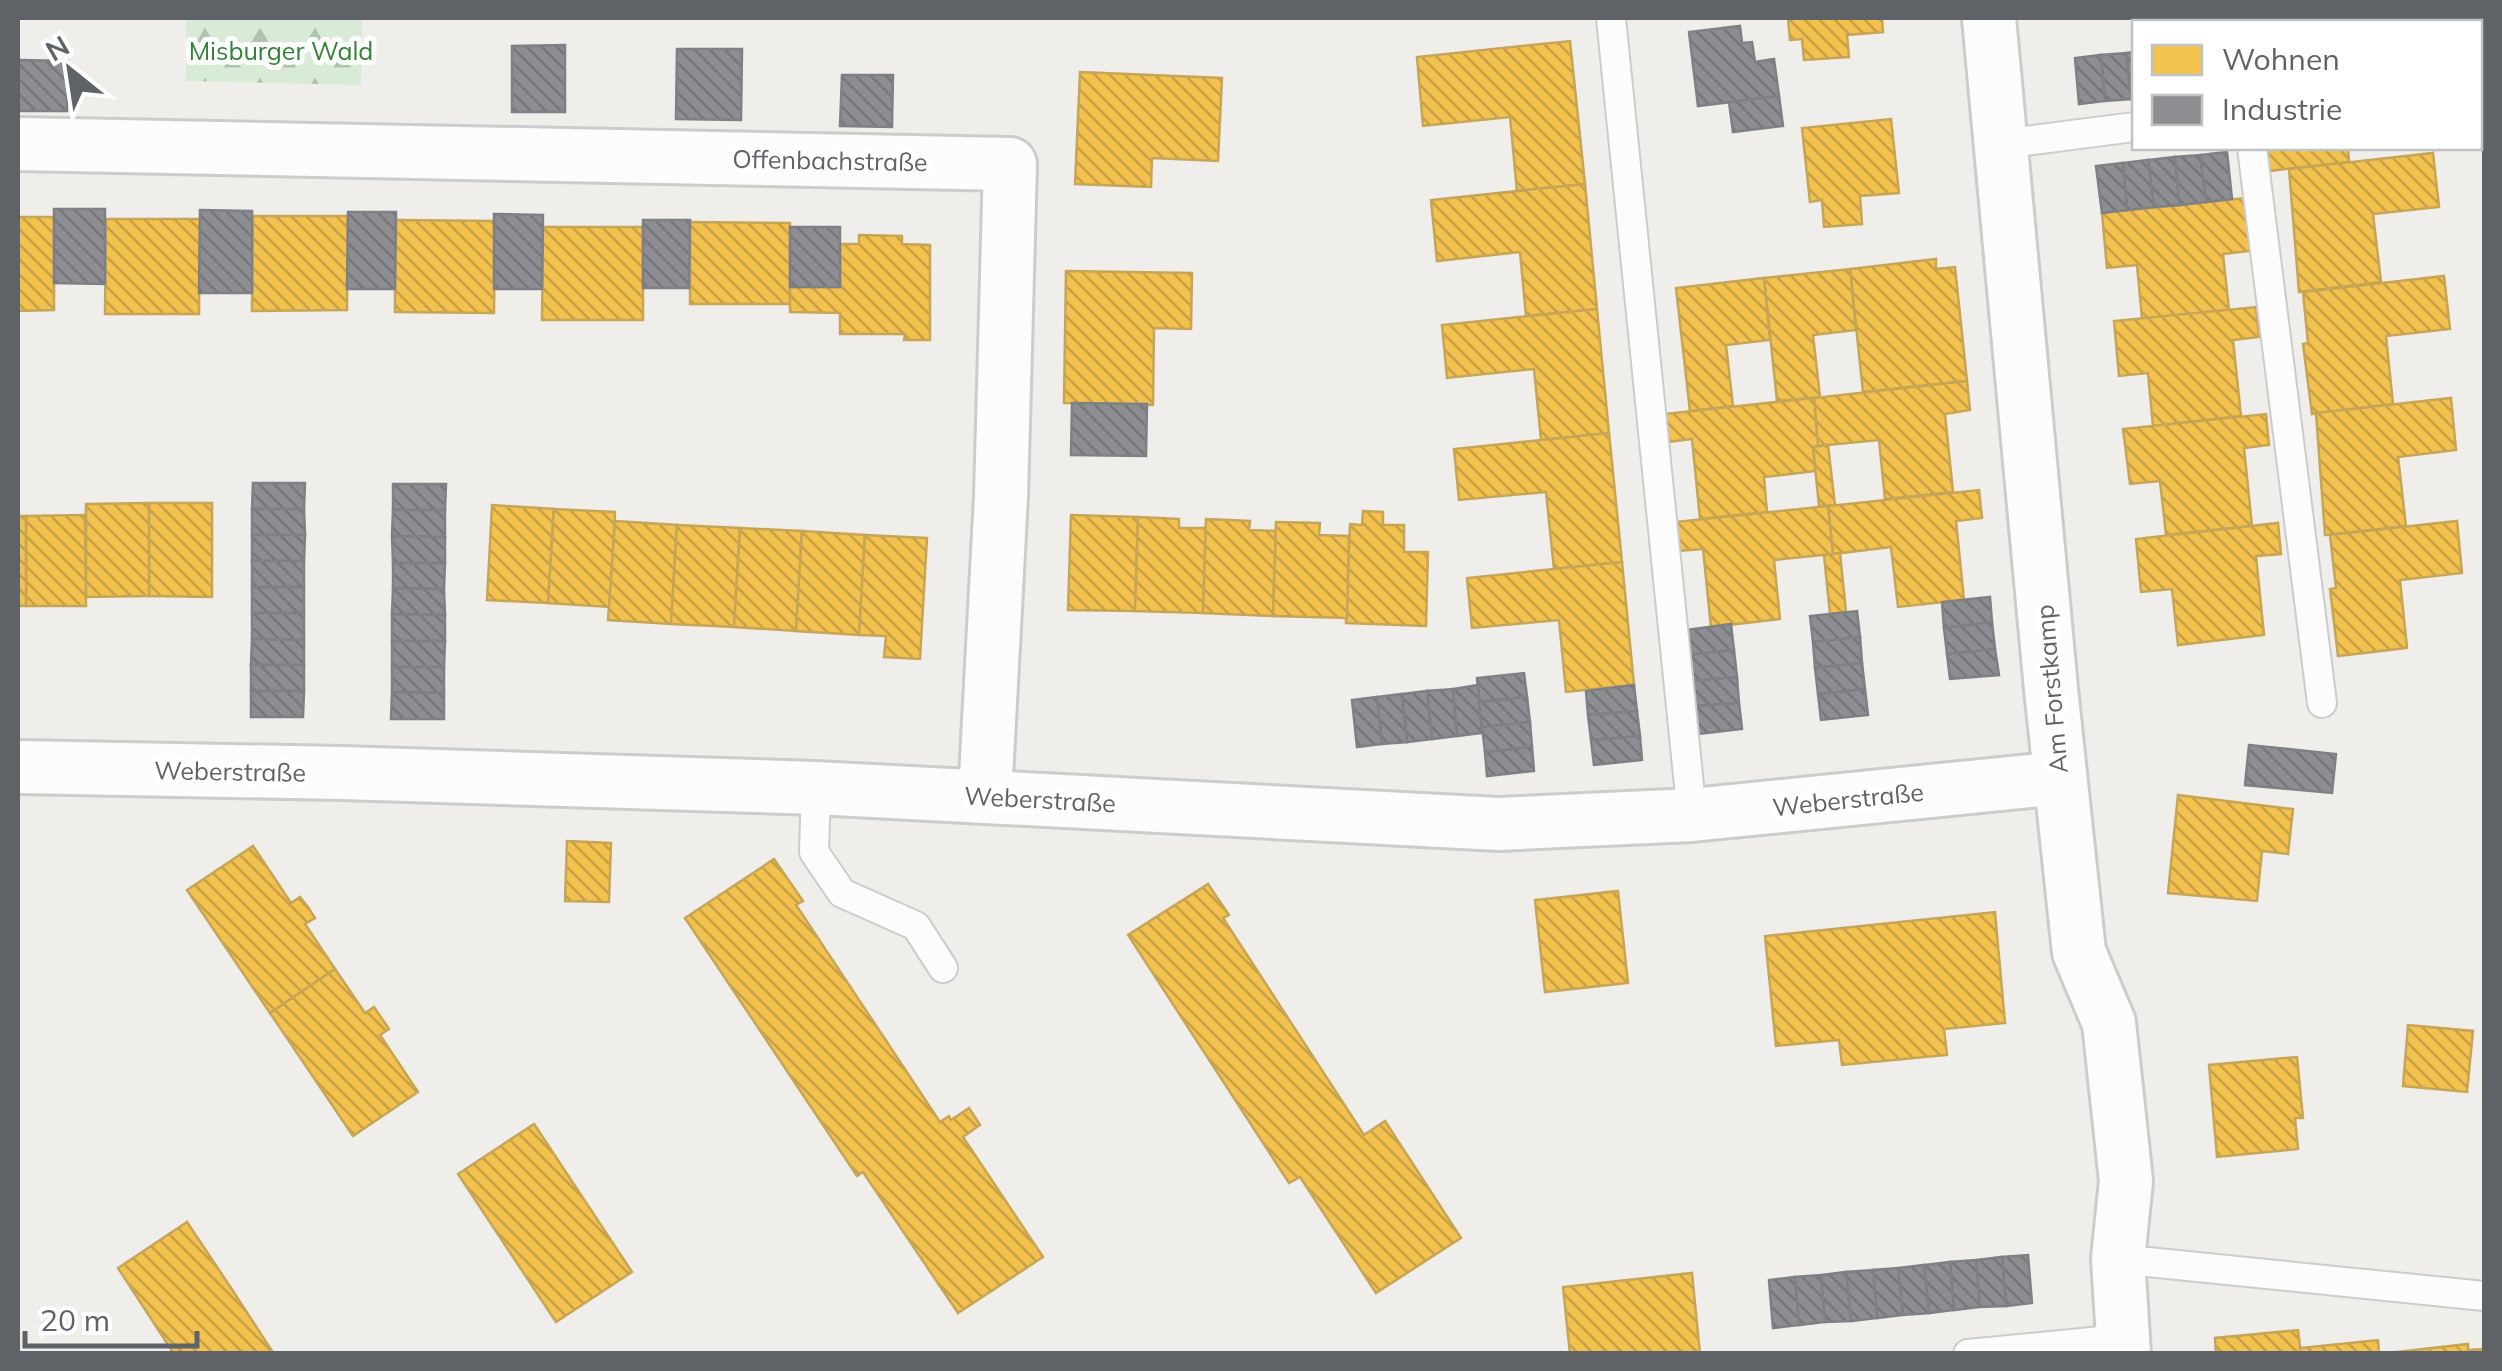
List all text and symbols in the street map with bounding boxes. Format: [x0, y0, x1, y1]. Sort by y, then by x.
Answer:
north arrow [20, 20, 120, 120]
legend [2132, 20, 2482, 150]
text: N [39, 27, 75, 68]
park label: Misburger Wald [189, 35, 373, 66]
text: Wohnen [2222, 40, 2340, 78]
text: Industrie [2222, 90, 2342, 128]
street label: Offenbachstraße [732, 143, 928, 177]
street label: Am Forstkamp [2028, 603, 2074, 775]
street label: Weberstraße [154, 754, 306, 788]
street label: Weberstraße [1771, 776, 1925, 822]
street label: Weberstraße [963, 780, 1117, 818]
scale bar [25, 1286, 198, 1348]
text: 20 m [40, 1301, 110, 1339]

